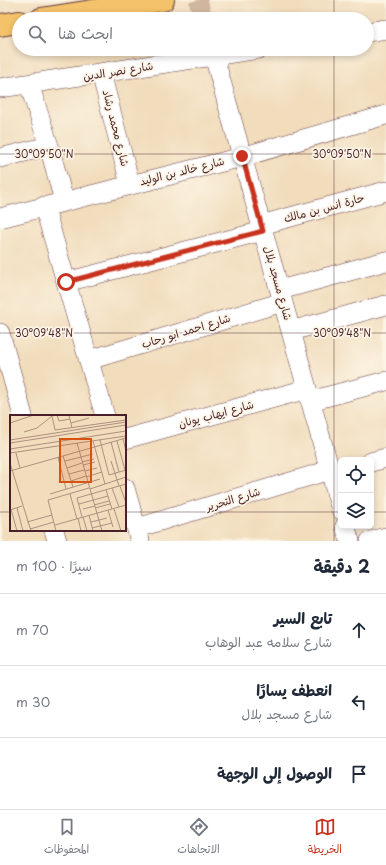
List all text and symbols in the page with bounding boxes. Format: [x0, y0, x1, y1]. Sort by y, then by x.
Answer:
search box [12, 12, 374, 56]
text: ابحث هنا [58, 21, 113, 44]
icon: search [26, 23, 48, 45]
street label: شارع نصر الدين [82, 57, 154, 85]
street label: شارع محمد رشاد [98, 88, 134, 168]
text: 30°09'50"N [15, 146, 74, 161]
text: 30°09'50"N [313, 146, 372, 161]
route end [233, 147, 251, 165]
street label: شارع خالد بن الوليد [138, 152, 226, 190]
street label: حارة انس بن مالك [282, 189, 366, 226]
street label: شارع مسجد بلال [259, 244, 297, 322]
route start [57, 273, 75, 291]
street label: شارع احمد ابو رحاب [139, 309, 233, 353]
text: 30°09'48"N [15, 325, 73, 340]
text: 30°09'48"N [313, 325, 371, 340]
street label: شارع ايهاب يونان [176, 395, 256, 433]
inset map [10, 415, 126, 531]
map controls [338, 457, 374, 529]
button: locate [338, 457, 374, 493]
street label: شارع التحرير [203, 482, 262, 516]
button: layers [338, 493, 374, 529]
text: 2 دقيقة [313, 553, 370, 579]
text: سيرًا · 100 m [16, 556, 92, 575]
text: تابع السير [274, 606, 332, 629]
icon: ahead [348, 619, 370, 641]
text: 70 m [16, 620, 49, 639]
text: شارع سلامه عبد الوهاب [205, 632, 332, 651]
text: انعطف يسارًا [256, 678, 332, 701]
icon: left [348, 691, 370, 713]
text: 30 m [16, 692, 50, 711]
text: شارع مسجد بلال [241, 704, 332, 723]
text: الوصول إلى الوجهة [217, 761, 332, 784]
icon: arrive [348, 763, 370, 785]
tab: المحفوظات [44, 816, 89, 859]
tab: الاتجاهات [177, 816, 220, 859]
tab: الخريطة [308, 816, 342, 859]

